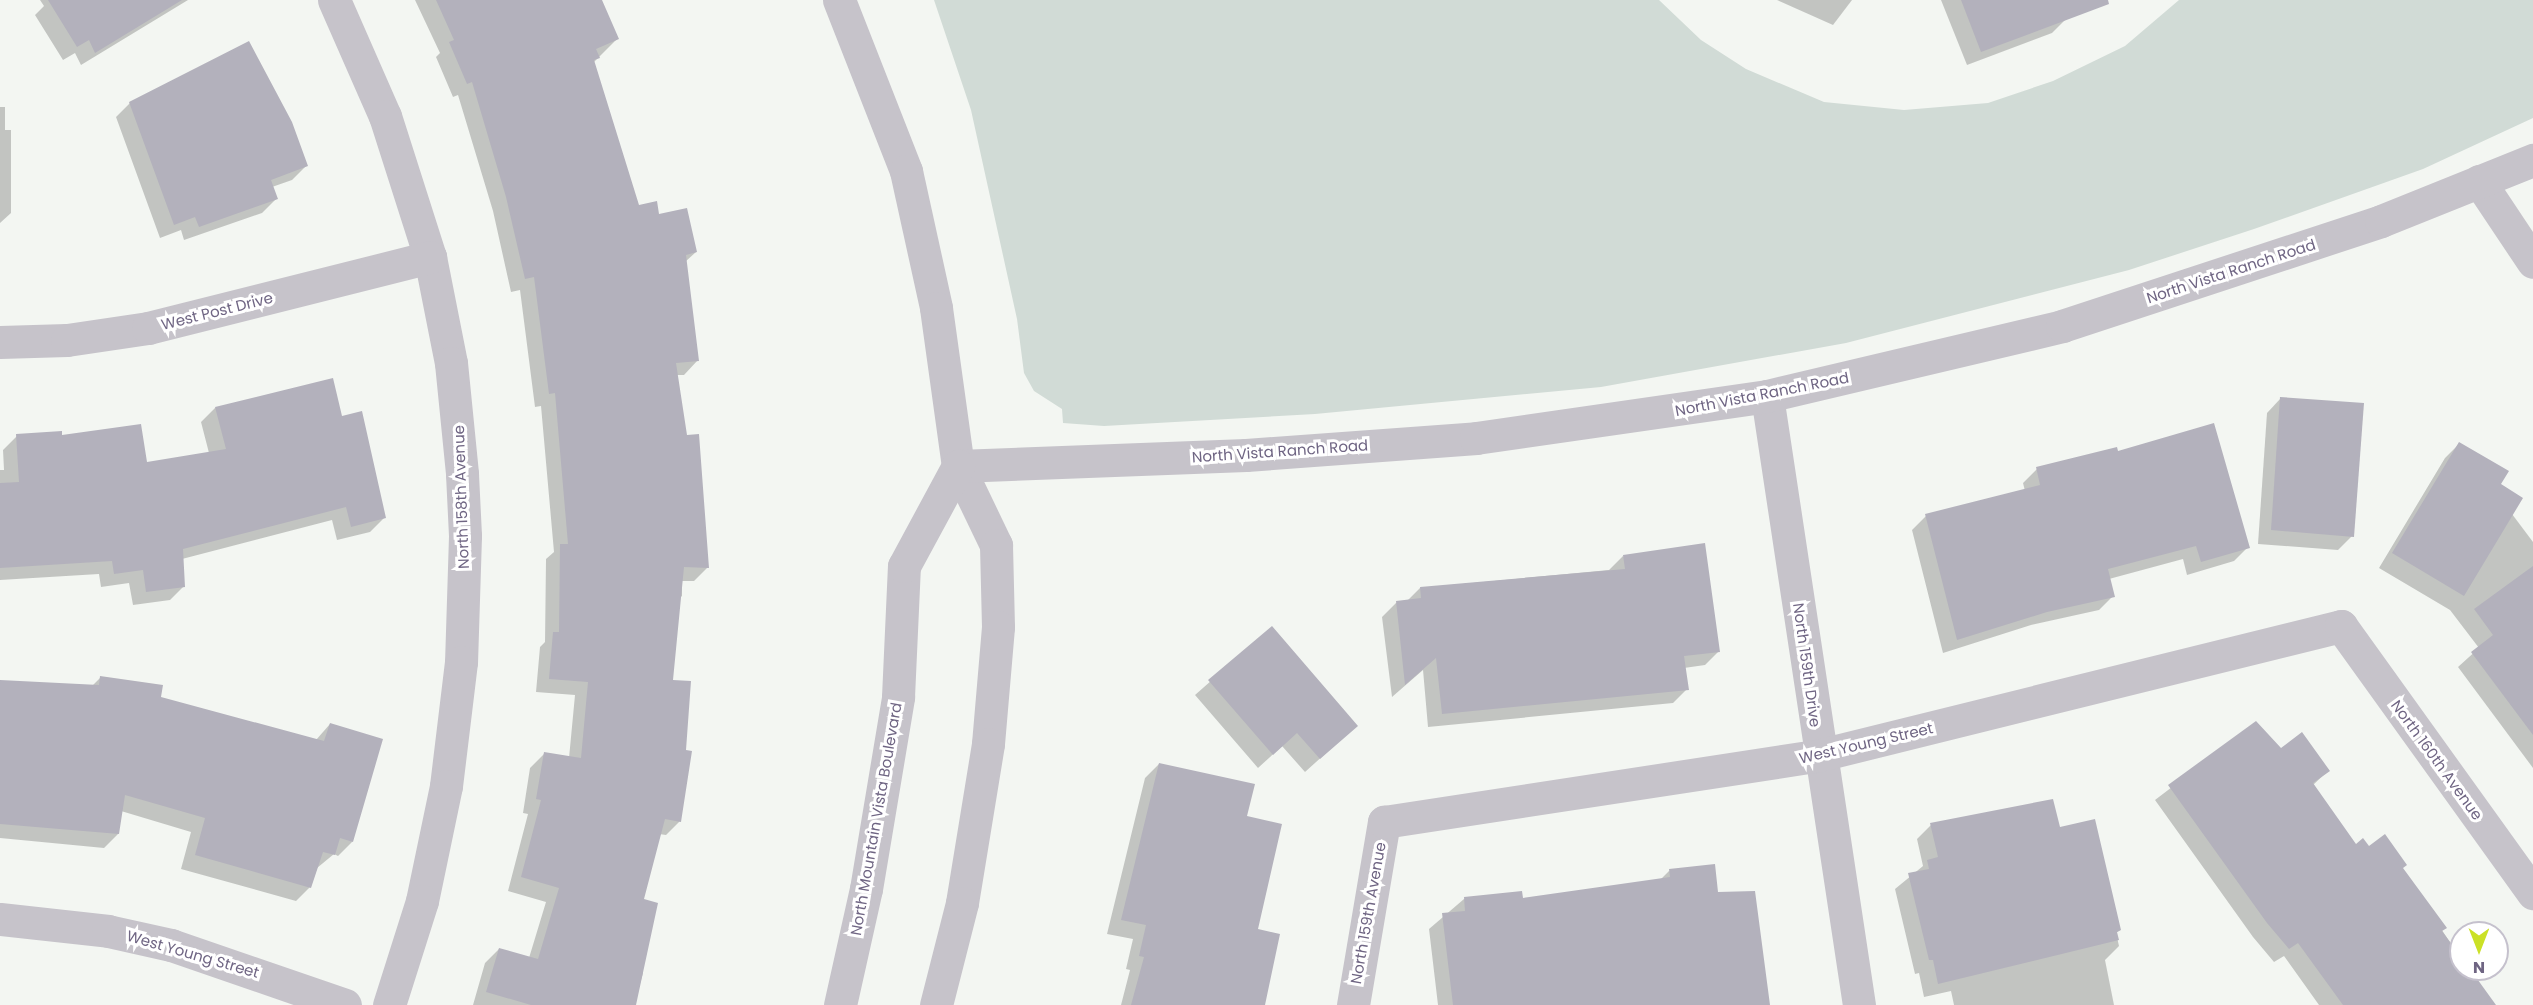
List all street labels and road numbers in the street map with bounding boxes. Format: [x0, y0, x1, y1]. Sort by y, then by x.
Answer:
street label: North Vista Ranch Road [2144, 235, 2318, 307]
street label: West Post Drive [159, 288, 275, 334]
street label: North Vista Ranch Road [1674, 368, 1850, 420]
street label: North 158th Avenue [449, 425, 473, 569]
street label: North Vista Ranch Road [1191, 436, 1369, 466]
street label: North 159th Drive [1789, 602, 1825, 728]
street label: North 160th Avenue [2387, 696, 2487, 824]
street label: North Mountain Vista Boulevard [847, 701, 905, 937]
street label: West Young Street [1797, 719, 1935, 767]
street label: North 159th Avenue [1347, 841, 1389, 985]
street label: West Young Street [125, 926, 261, 982]

